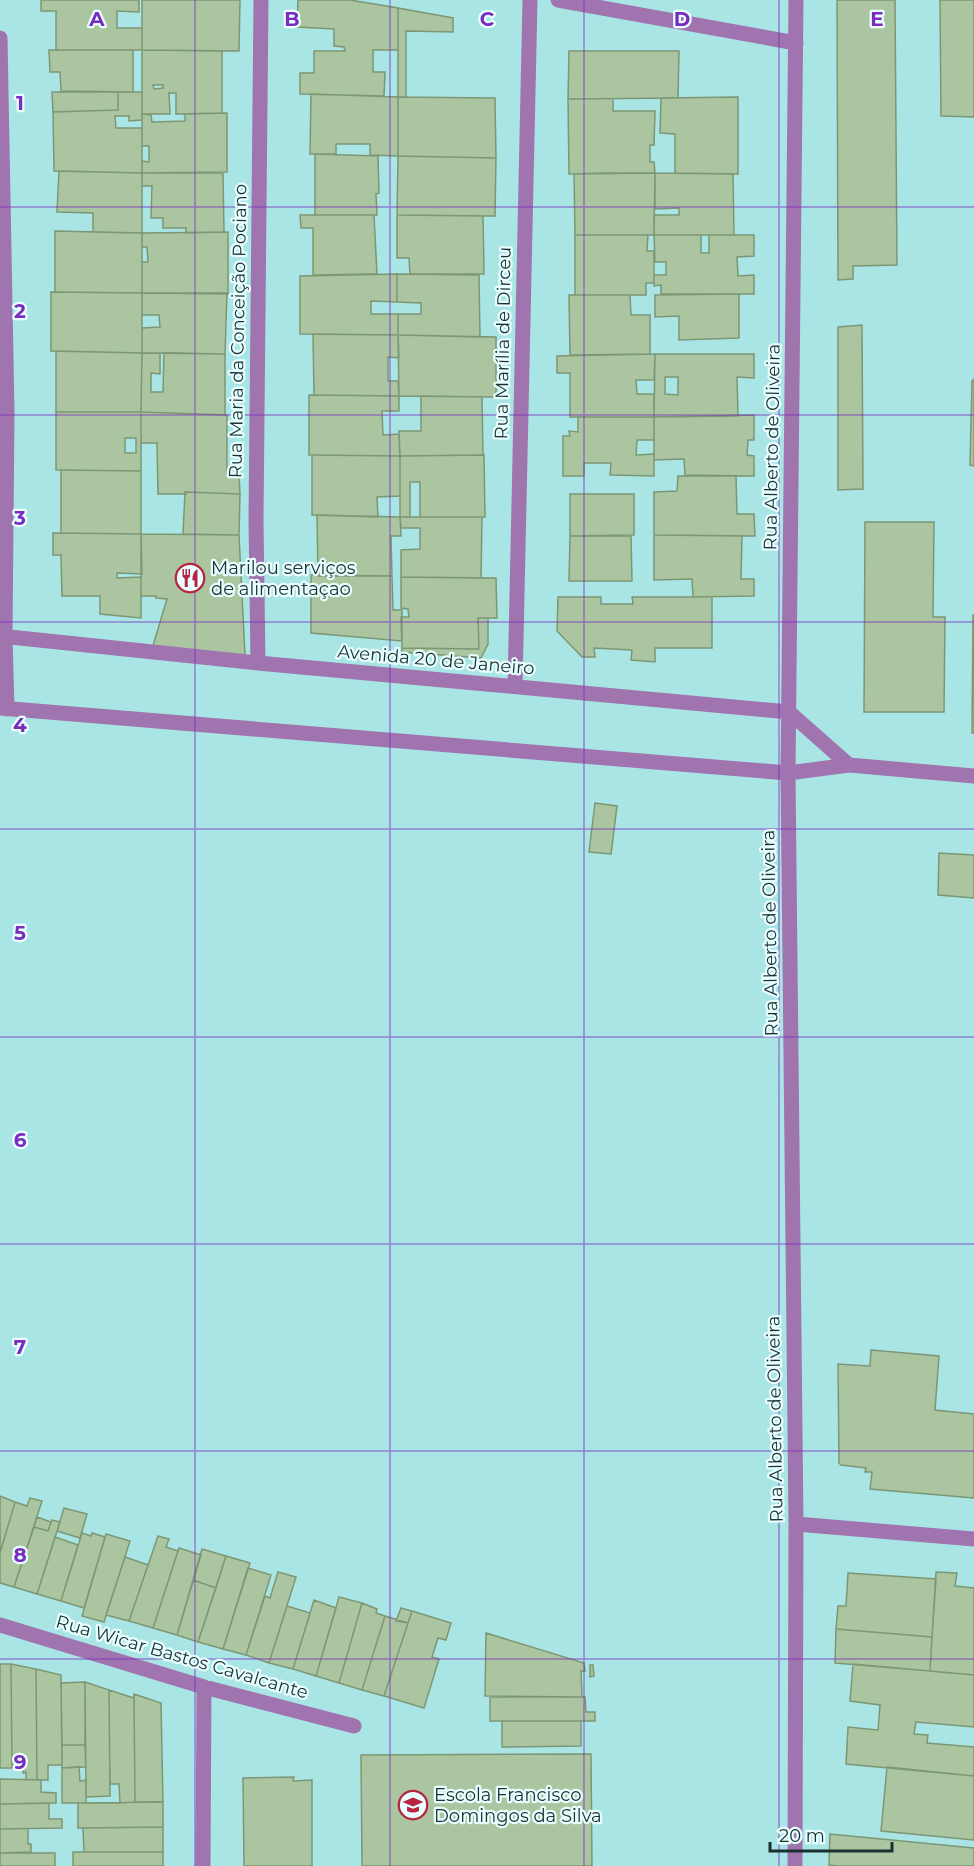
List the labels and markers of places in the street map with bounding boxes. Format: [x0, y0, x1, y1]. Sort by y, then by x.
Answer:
place label: Marilou serviços de alimentaçao [211, 557, 356, 600]
restaurant icon: Marilou serviços de alimentaçao [174, 562, 206, 594]
place label: Escola Francisco Domingos da Silva [434, 1784, 602, 1827]
school or university icon: Escola Francisco Domingos da Silva [397, 1789, 429, 1821]

